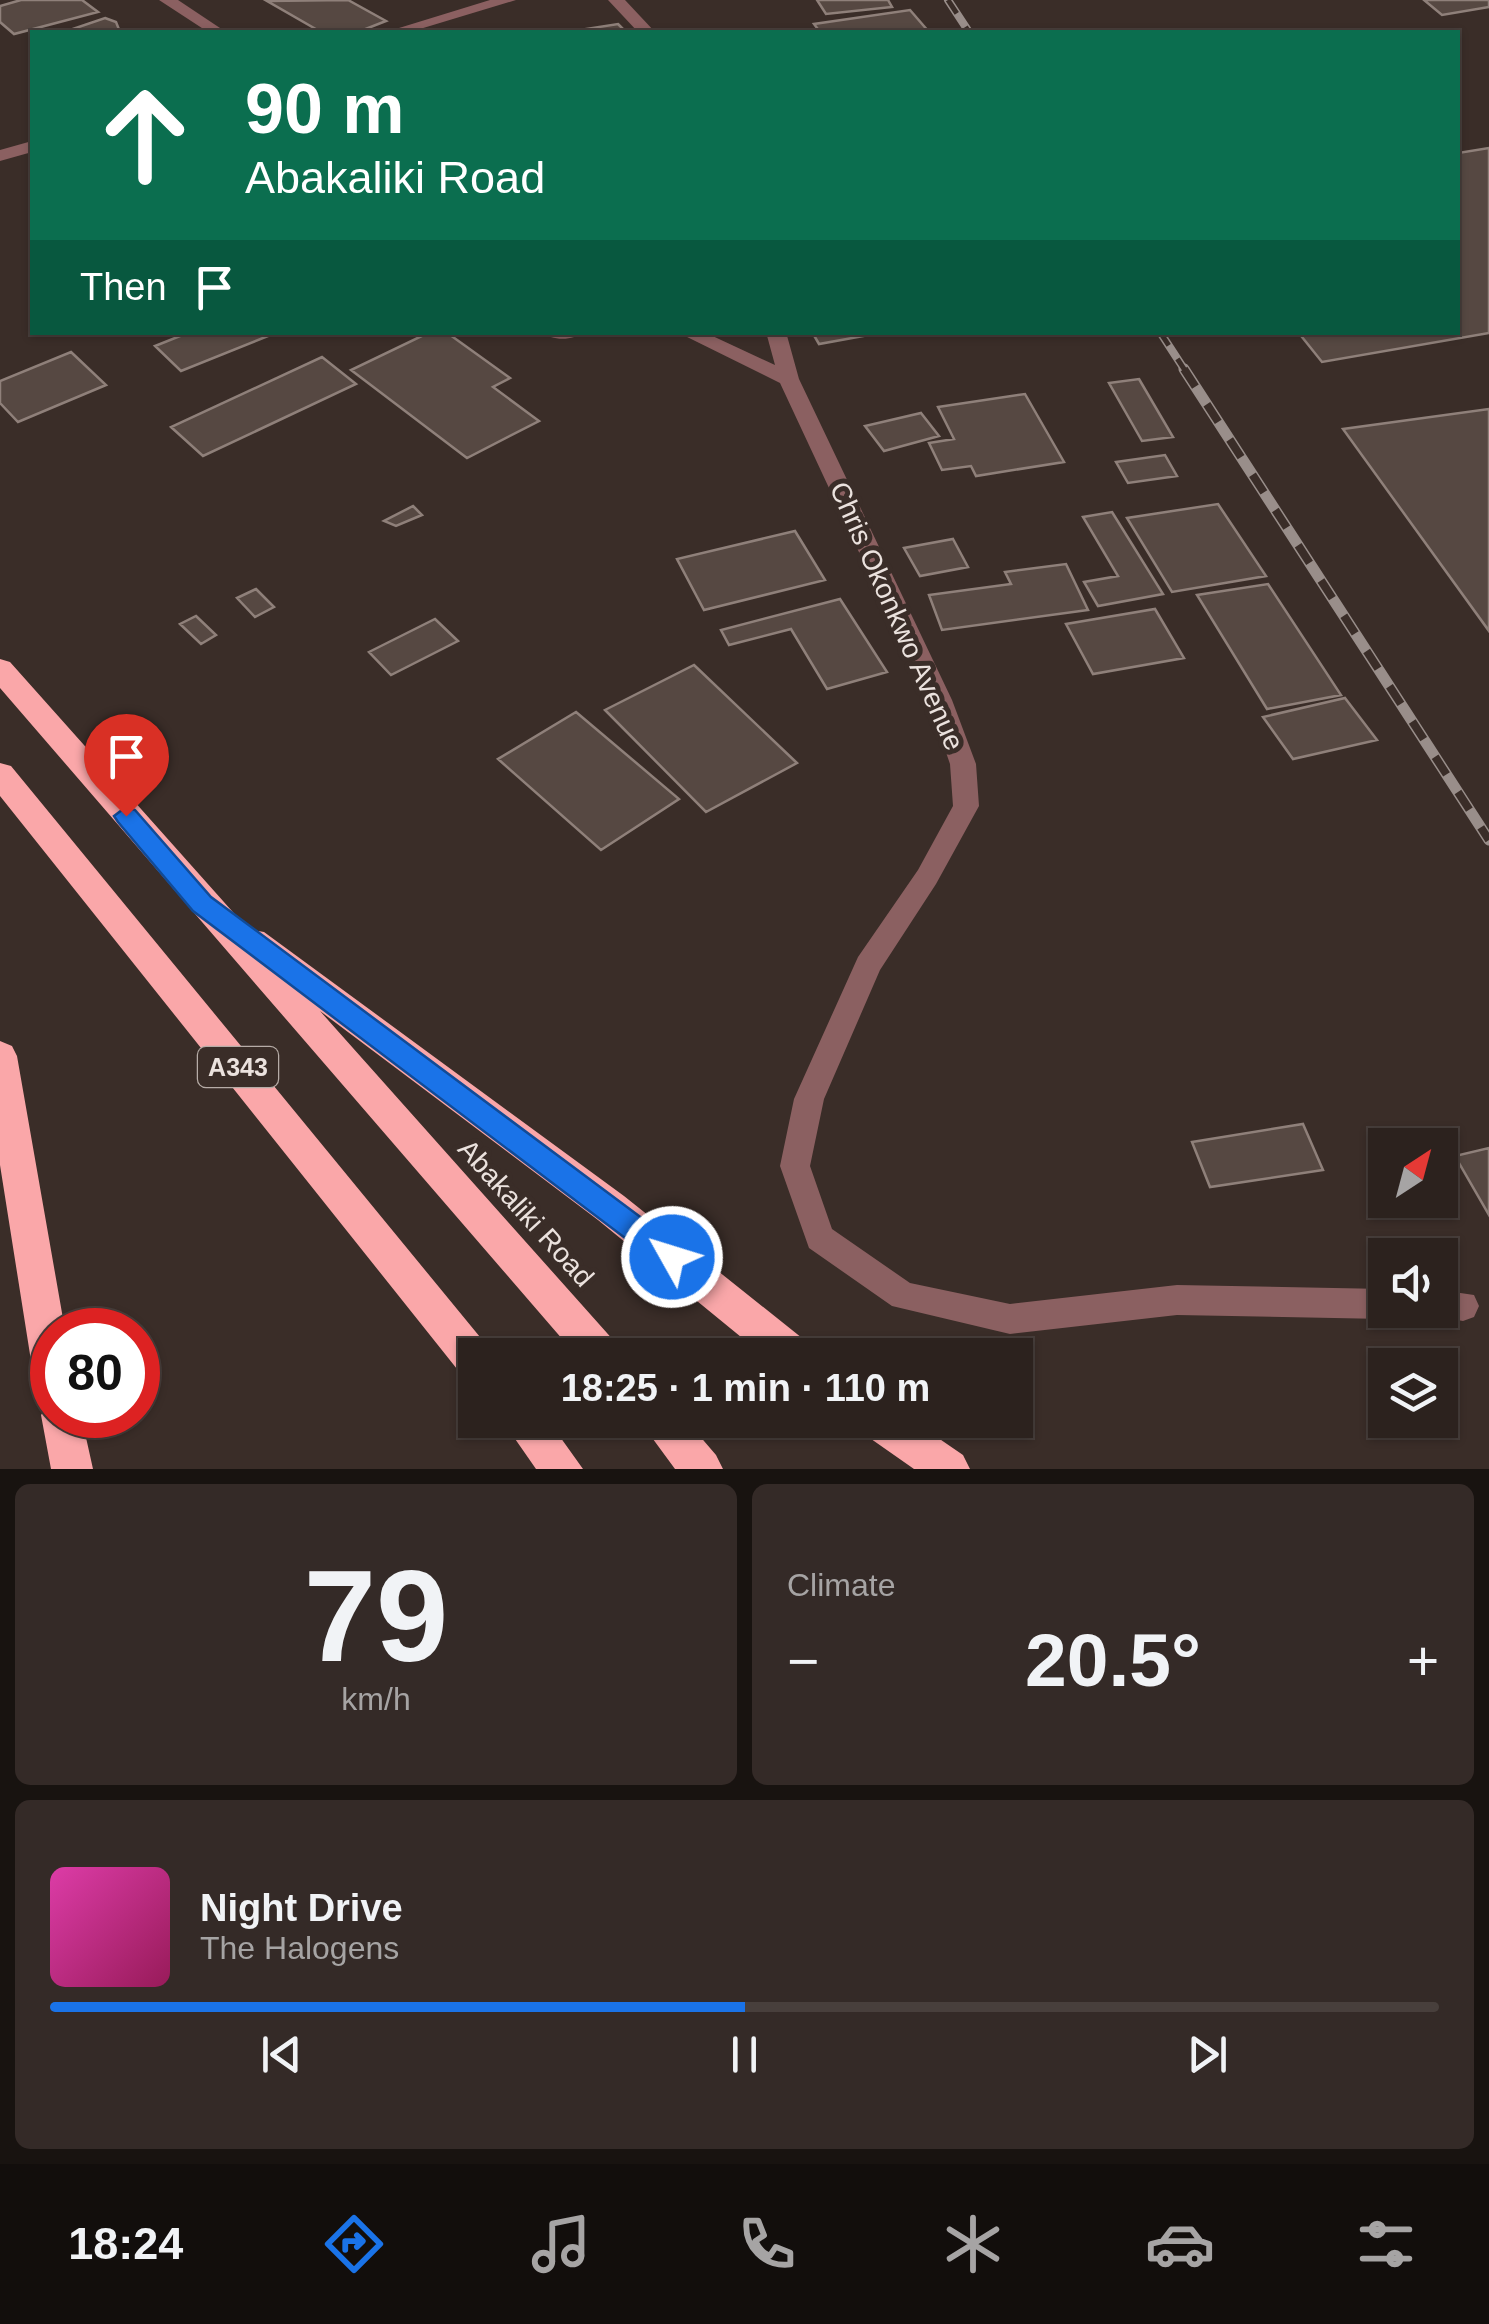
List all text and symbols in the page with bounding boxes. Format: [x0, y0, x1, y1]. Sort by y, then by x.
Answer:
icon: ahead [80, 70, 210, 200]
text: 90 m [245, 70, 405, 148]
text: Abakaliki Road [245, 152, 545, 203]
icon: arrive [187, 260, 242, 315]
text: Then [80, 266, 167, 308]
street label: Chris Okonkwo Avenue [824, 477, 970, 755]
pin [84, 714, 169, 817]
icon: arrive [99, 729, 154, 784]
road number: A343 [198, 1047, 278, 1087]
north arrow [1368, 1128, 1458, 1218]
map controls [1368, 1128, 1458, 1438]
street label: Abakaliki Road [452, 1133, 600, 1293]
position arrow [620, 1205, 724, 1309]
button: sound [1368, 1238, 1458, 1328]
speed limit sign: 80 [30, 1308, 160, 1438]
button: layers [1368, 1348, 1458, 1438]
text: 18:25 · 1 min · 110 m [561, 1367, 930, 1409]
text: 79 [304, 1543, 448, 1689]
text: Climate [787, 1567, 895, 1603]
text: 20.5° [1025, 1618, 1201, 1702]
text: − [787, 1630, 819, 1692]
text: + [1407, 1630, 1439, 1692]
text: km/h [341, 1681, 411, 1717]
text: Night Drive [200, 1887, 403, 1929]
text: The Halogens [200, 1930, 399, 1966]
icon: previous [254, 2027, 309, 2082]
icon: pause [717, 2027, 772, 2082]
icon: next [1180, 2027, 1235, 2082]
icon: directions [319, 2209, 389, 2279]
icon: music [526, 2209, 596, 2279]
icon: phone [732, 2209, 802, 2279]
icon: climate [938, 2209, 1008, 2279]
icon: car [1145, 2209, 1215, 2279]
icon: filters [1351, 2209, 1421, 2279]
text: 18:24 [68, 2218, 183, 2269]

